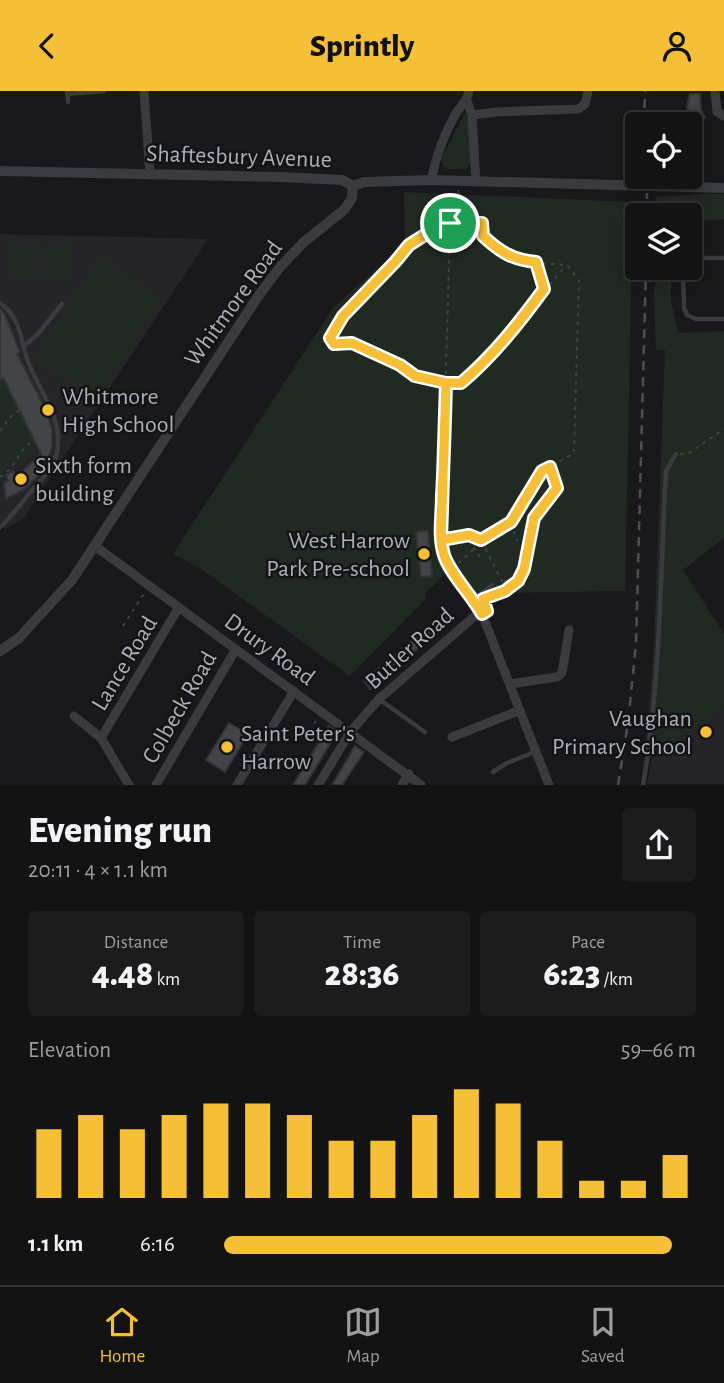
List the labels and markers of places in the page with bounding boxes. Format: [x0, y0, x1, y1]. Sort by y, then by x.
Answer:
pin [420, 193, 480, 253]
place label: Whitmore High School [62, 385, 174, 437]
marker: Whitmore High School [40, 402, 56, 418]
place label: Sixth form building [35, 454, 132, 506]
marker: Sixth form building [13, 471, 29, 487]
place label: West Harrow Park Pre-school [266, 529, 410, 581]
marker: West Harrow Park Pre-school [416, 546, 432, 562]
place label: Vaughan Primary School [552, 707, 692, 759]
place label: Saint Peter's Harrow [241, 722, 355, 774]
marker: Vaughan Primary School [698, 724, 714, 740]
marker: Saint Peter's Harrow [219, 739, 235, 755]

